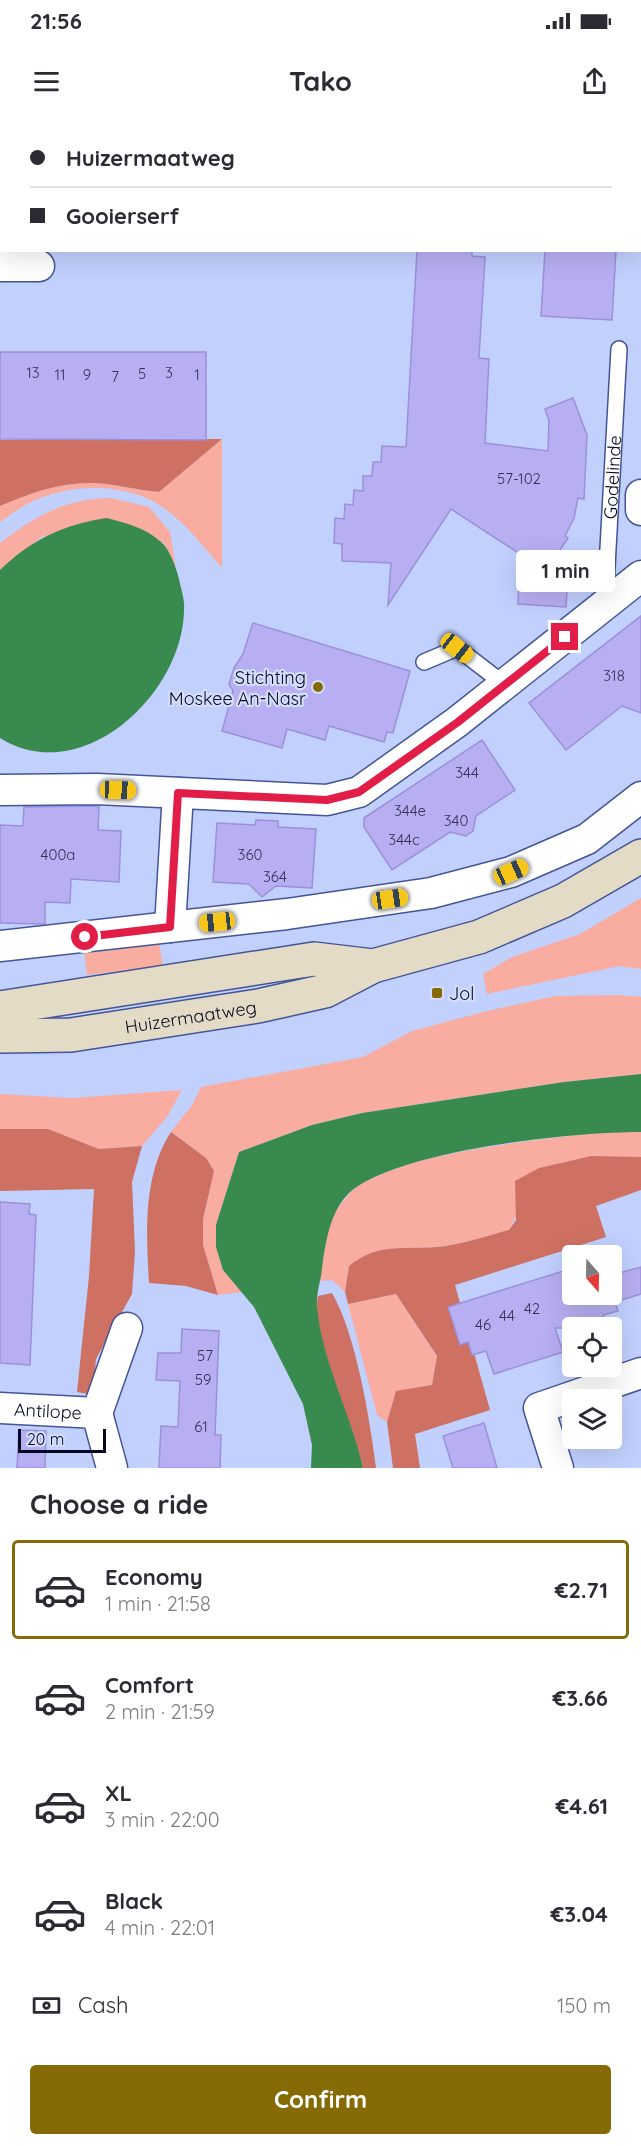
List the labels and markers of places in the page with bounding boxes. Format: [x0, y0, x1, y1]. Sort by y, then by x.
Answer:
place label: Stichting Moskee An-Nasr [169, 666, 306, 710]
marker: Stichting Moskee An-Nasr [311, 680, 325, 694]
place label: Jol [449, 982, 474, 1005]
marker: Jol [430, 986, 444, 1000]

